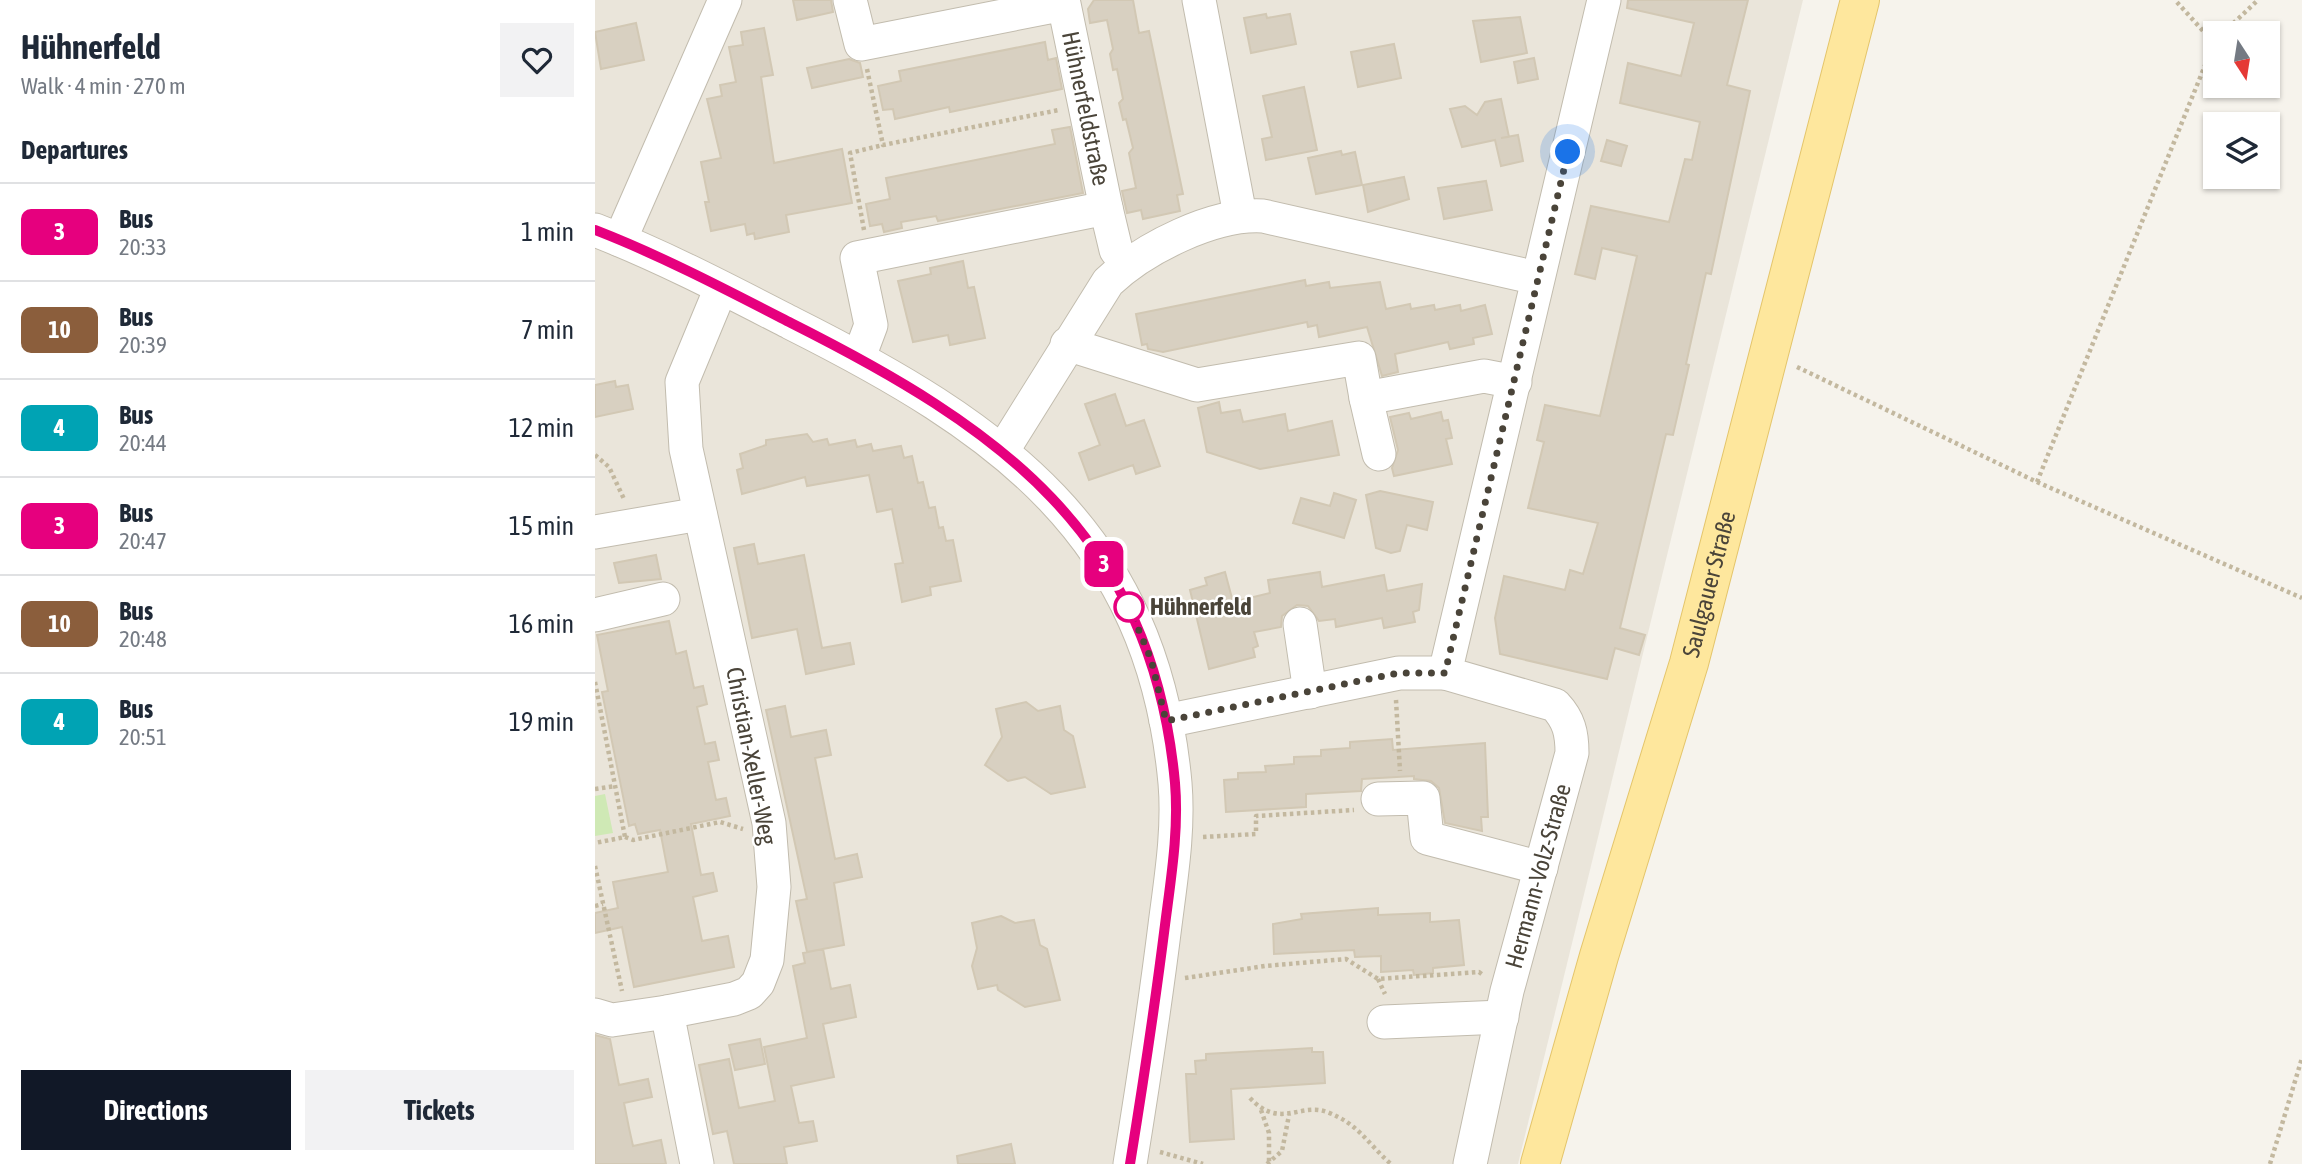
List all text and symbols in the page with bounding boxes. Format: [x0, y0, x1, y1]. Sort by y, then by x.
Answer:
north arrow [2203, 21, 2280, 98]
map controls [2203, 21, 2280, 189]
button: heart [500, 23, 574, 97]
text: Hühnerfeld [21, 28, 161, 66]
street label: Hühnerfeldstraße [1057, 29, 1115, 188]
text: Walk · 4 min · 270 m [21, 73, 185, 99]
button: layers [2203, 112, 2280, 189]
your location [1550, 134, 1585, 169]
text: Departures [21, 135, 128, 165]
text: Bus [119, 204, 153, 234]
text: 1 min [521, 217, 574, 247]
text: 3 [54, 218, 65, 245]
text: 20:33 [119, 234, 167, 260]
text: Bus [119, 302, 153, 332]
text: 7 min [521, 315, 574, 345]
text: 10 [48, 316, 71, 343]
text: 20:39 [119, 332, 167, 358]
text: Bus [119, 400, 153, 430]
text: 12 min [509, 413, 574, 443]
text: 4 [54, 414, 65, 441]
text: 20:44 [119, 430, 167, 456]
text: Bus [119, 498, 153, 528]
street label: Saulgauer Straße [1677, 508, 1741, 660]
text: 15 min [509, 511, 574, 541]
text: 3 [54, 512, 65, 539]
text: 20:47 [119, 528, 167, 554]
line badge: 3 [1081, 541, 1127, 587]
text: 3 [1098, 550, 1110, 577]
marker: Hühnerfeld [1114, 592, 1144, 622]
place label: Hühnerfeld [1150, 593, 1252, 620]
text: Bus [119, 596, 153, 626]
text: 16 min [509, 609, 574, 639]
text: 10 [48, 610, 71, 637]
text: 20:48 [119, 626, 167, 652]
street label: Christian-Xeller-Weg [721, 665, 782, 848]
text: Bus [119, 694, 153, 724]
text: 19 min [509, 707, 574, 737]
text: 4 [54, 708, 65, 735]
text: 20:51 [119, 724, 167, 750]
street label: Hermann-Volz-Straße [1500, 781, 1576, 971]
button: Directions [21, 1070, 291, 1150]
button: Tickets [305, 1070, 574, 1150]

